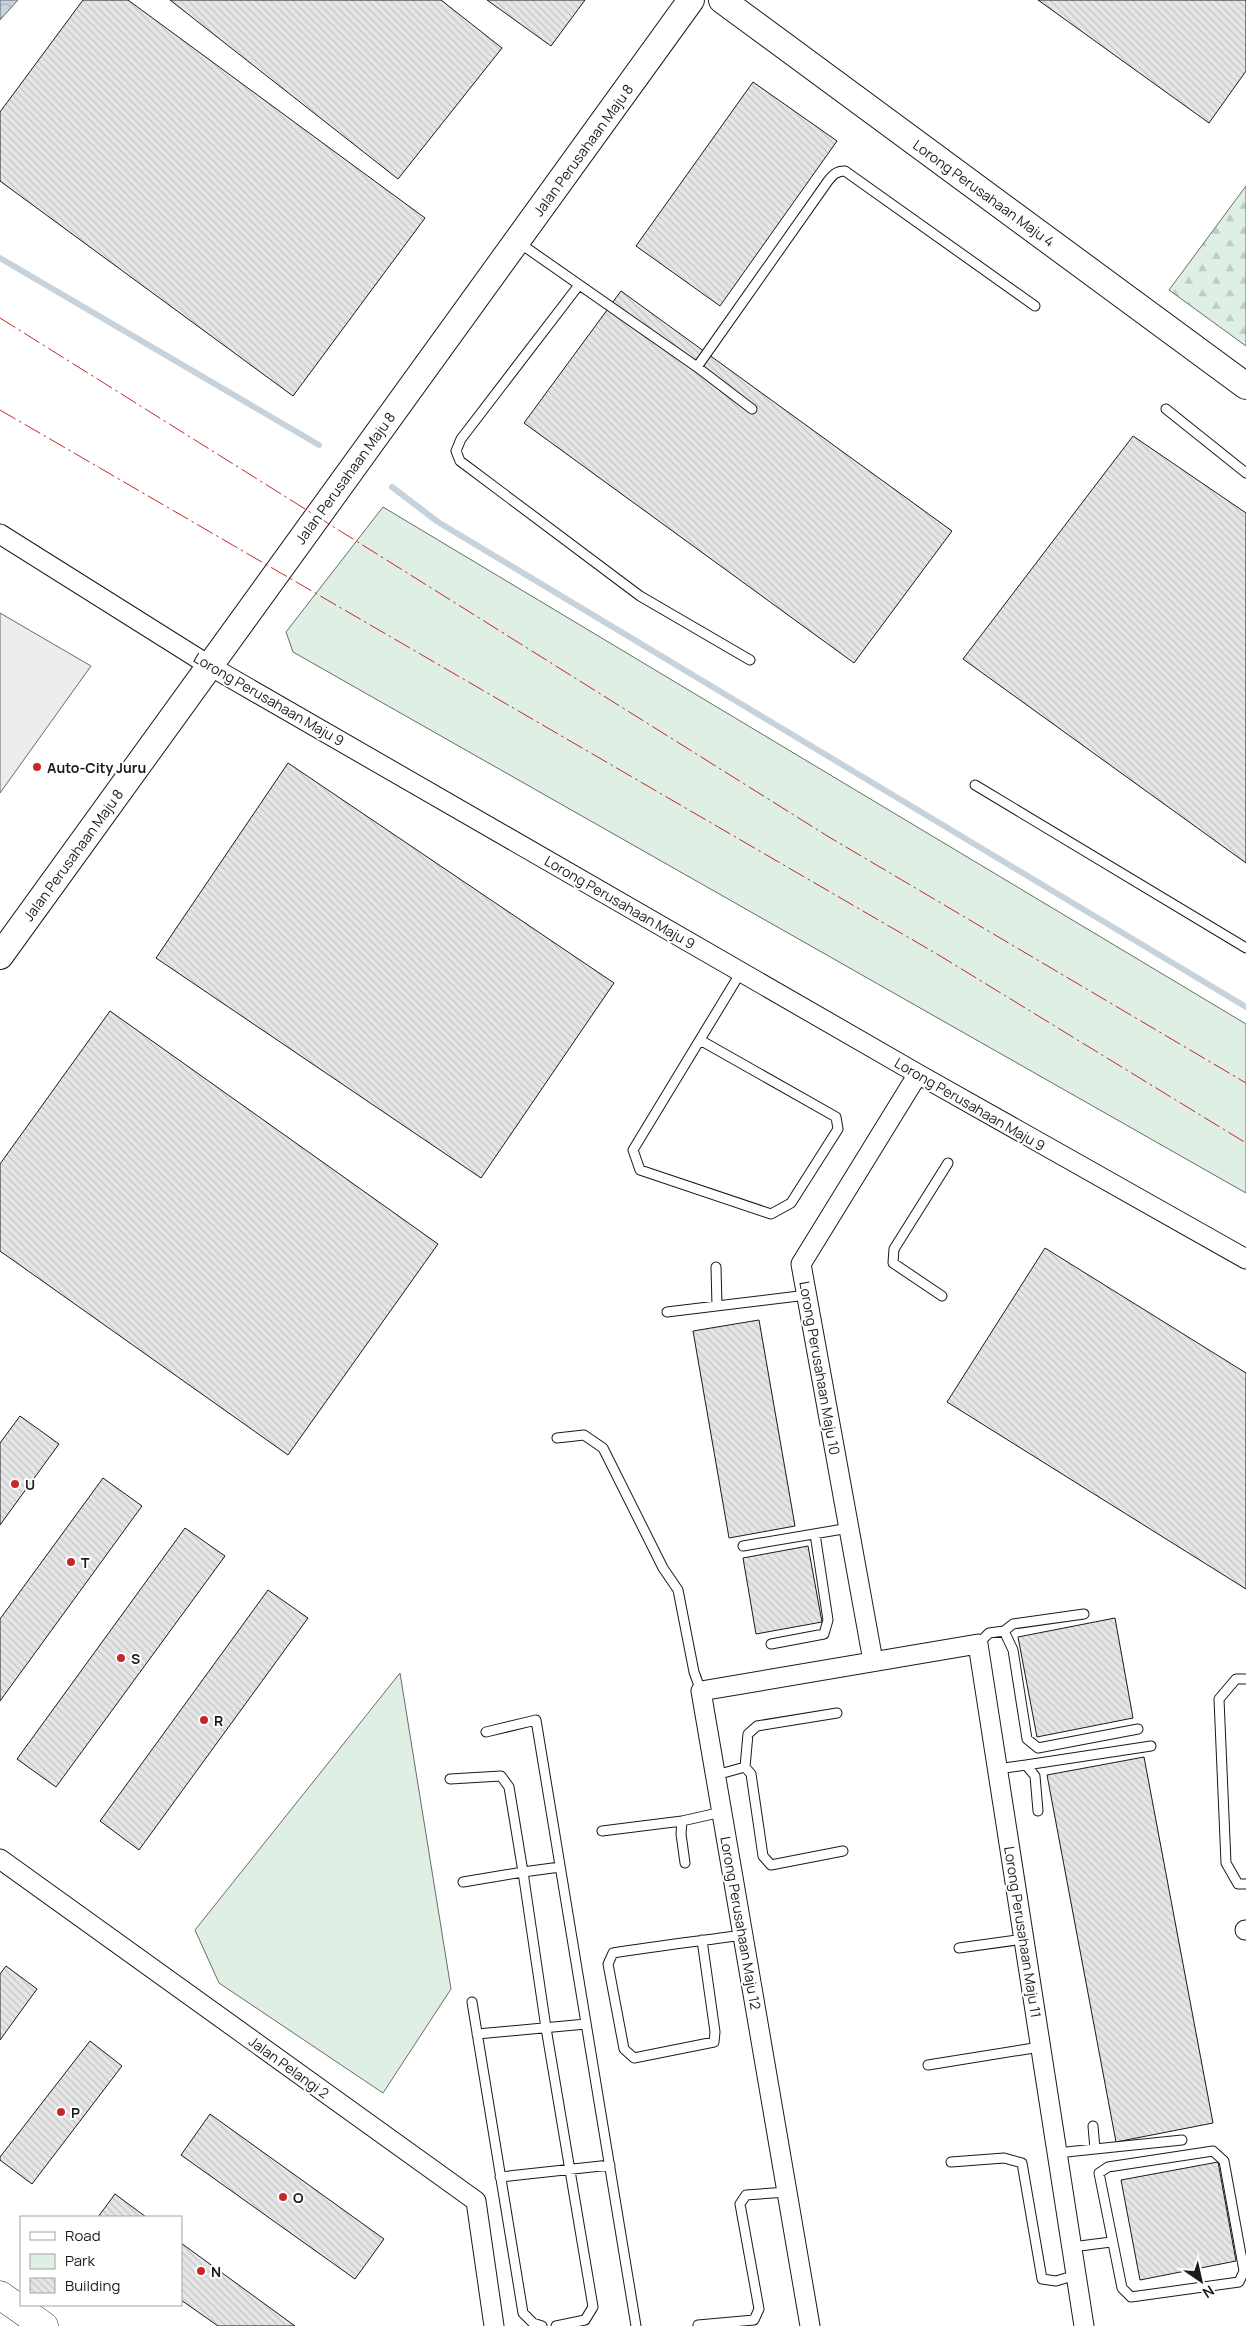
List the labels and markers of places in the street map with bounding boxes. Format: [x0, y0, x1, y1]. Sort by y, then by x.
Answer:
place label: Auto-City Juru [47, 758, 146, 777]
marker: Auto-City Juru [31, 761, 43, 773]
place label: U [25, 1475, 35, 1494]
marker: U [9, 1478, 21, 1490]
place label: T [81, 1553, 90, 1572]
marker: T [65, 1556, 77, 1568]
place label: S [131, 1649, 140, 1668]
marker: S [115, 1652, 127, 1664]
place label: R [214, 1711, 223, 1730]
marker: R [198, 1714, 210, 1726]
place label: P [71, 2103, 80, 2122]
marker: P [55, 2106, 67, 2118]
place label: O [293, 2188, 304, 2207]
marker: O [277, 2191, 289, 2203]
place label: N [211, 2262, 221, 2281]
marker: N [195, 2265, 207, 2277]

